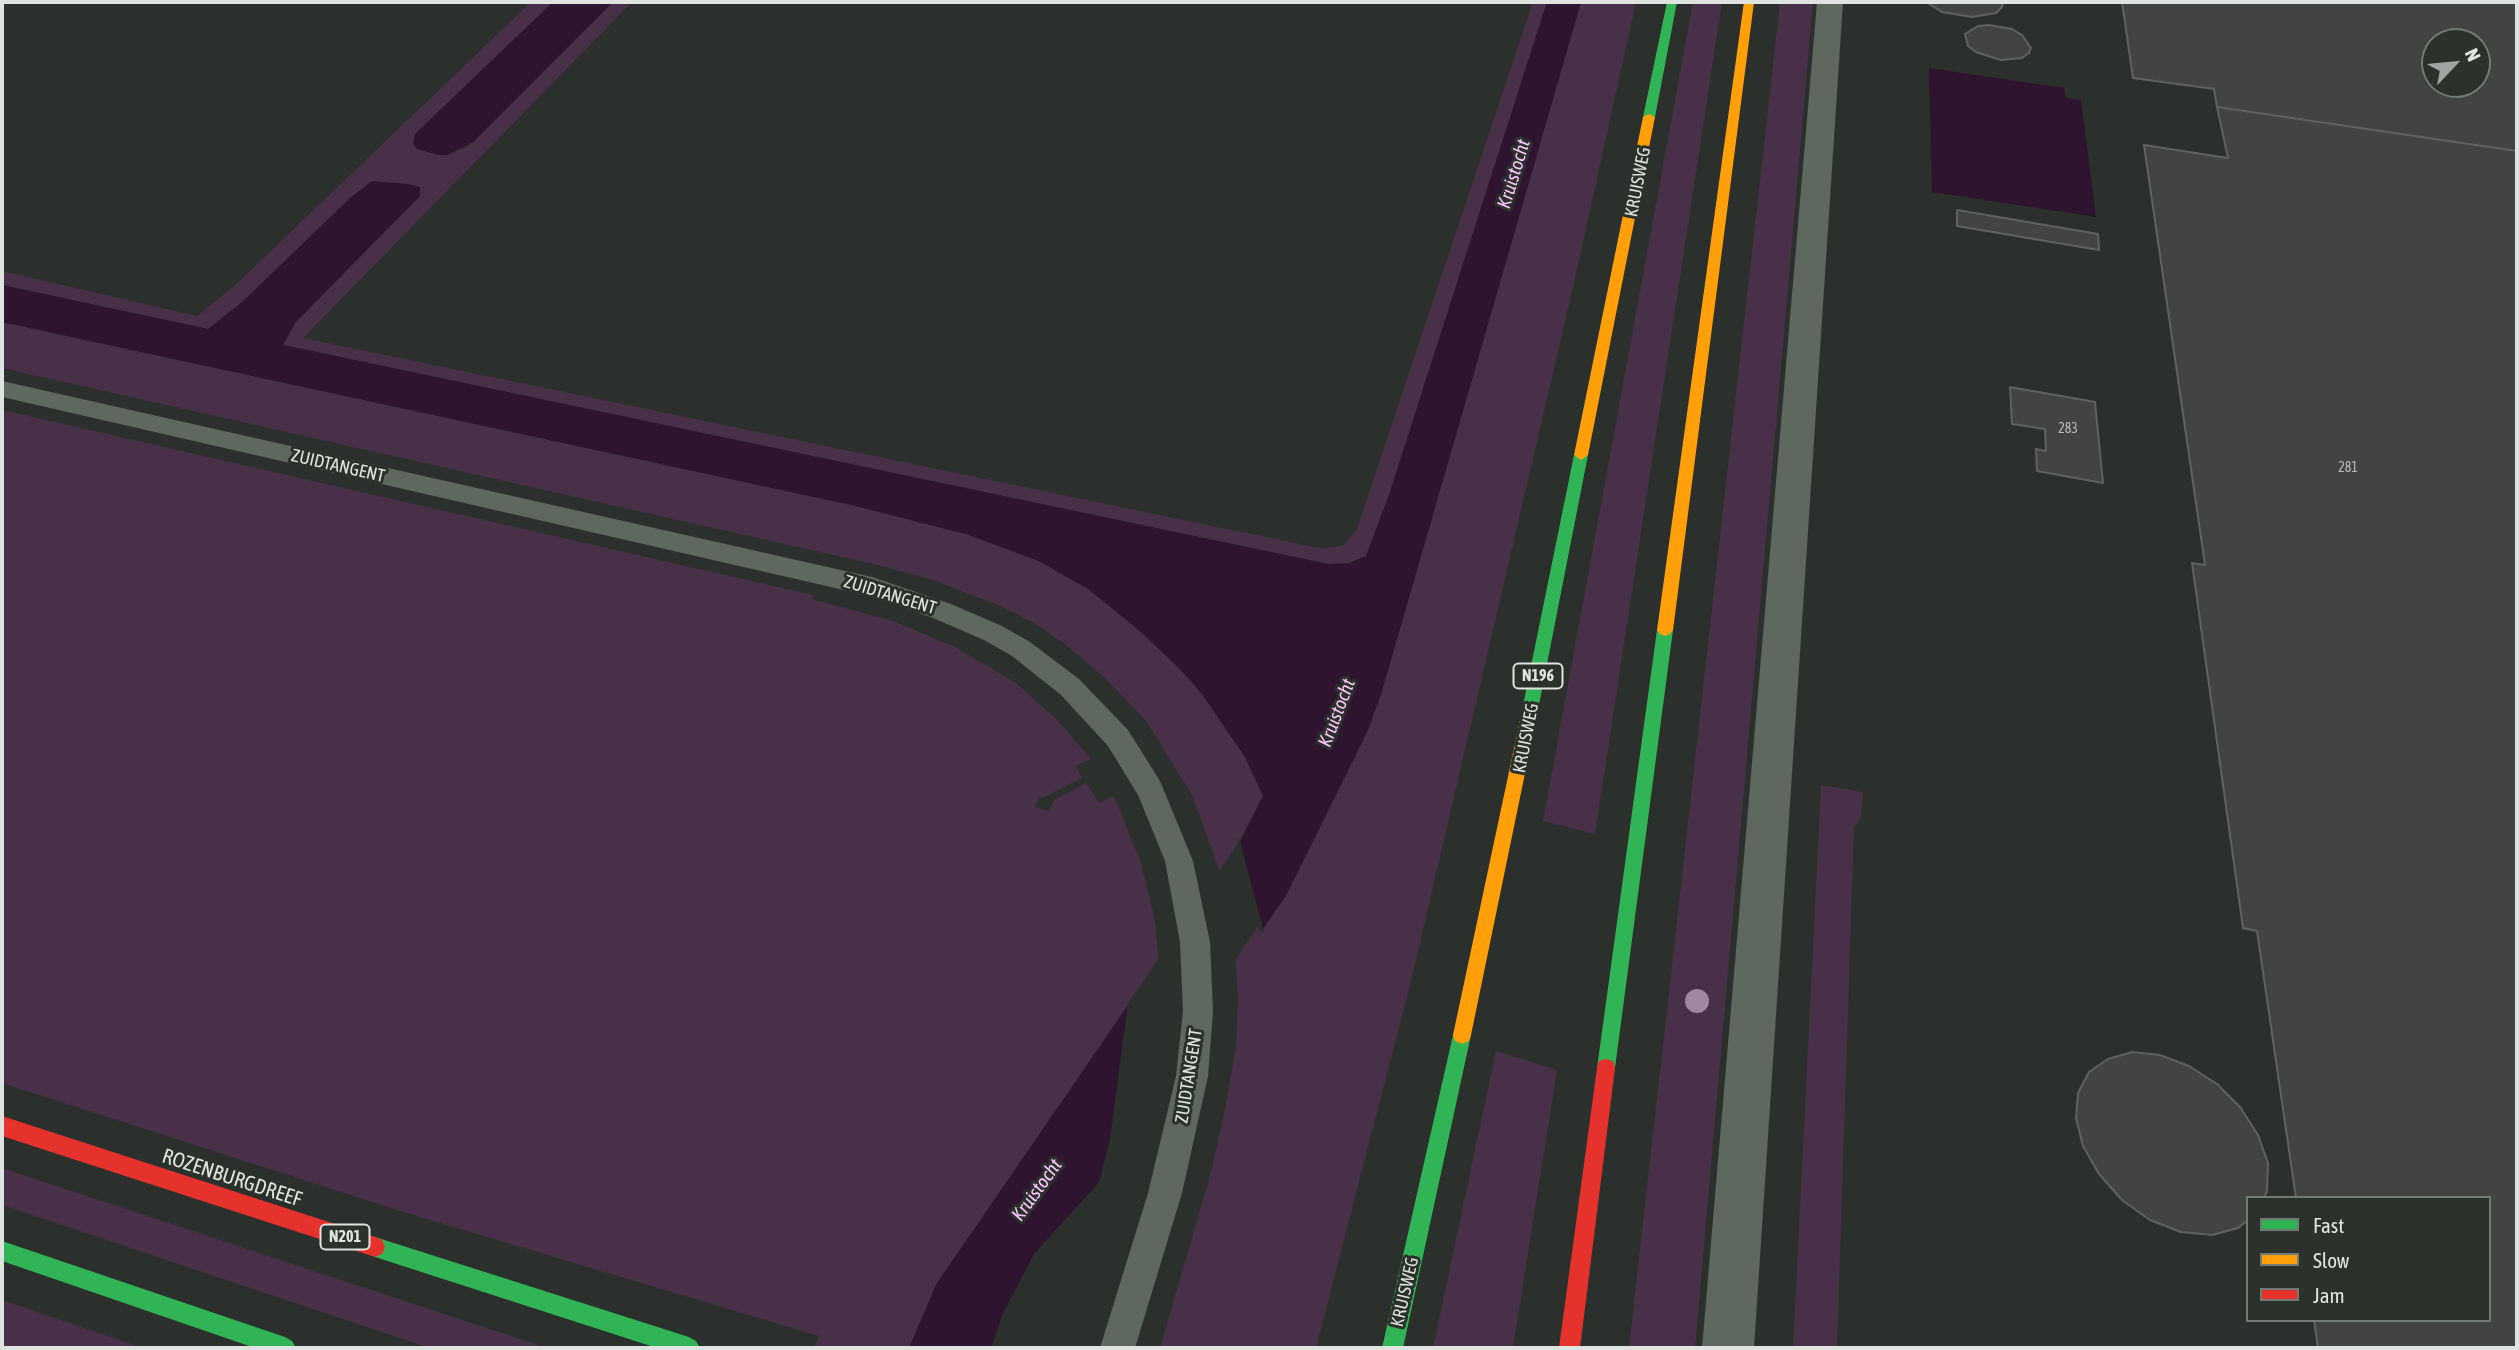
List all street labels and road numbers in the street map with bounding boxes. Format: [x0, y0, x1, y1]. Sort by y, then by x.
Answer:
street label: KRUISWEG [1621, 145, 1655, 219]
street label: ZUIDTANGENT [289, 445, 387, 487]
street label: ZUIDTANGENT [841, 571, 939, 619]
road number: N196 [1514, 664, 1562, 688]
street label: KRUISWEG [1509, 701, 1543, 775]
street label: ZUIDTANGENT [1171, 1027, 1207, 1125]
street label: ROZENBURGDREEF [159, 1144, 305, 1212]
road number: N201 [320, 1224, 370, 1250]
street label: KRUISWEG [1387, 1255, 1423, 1329]

